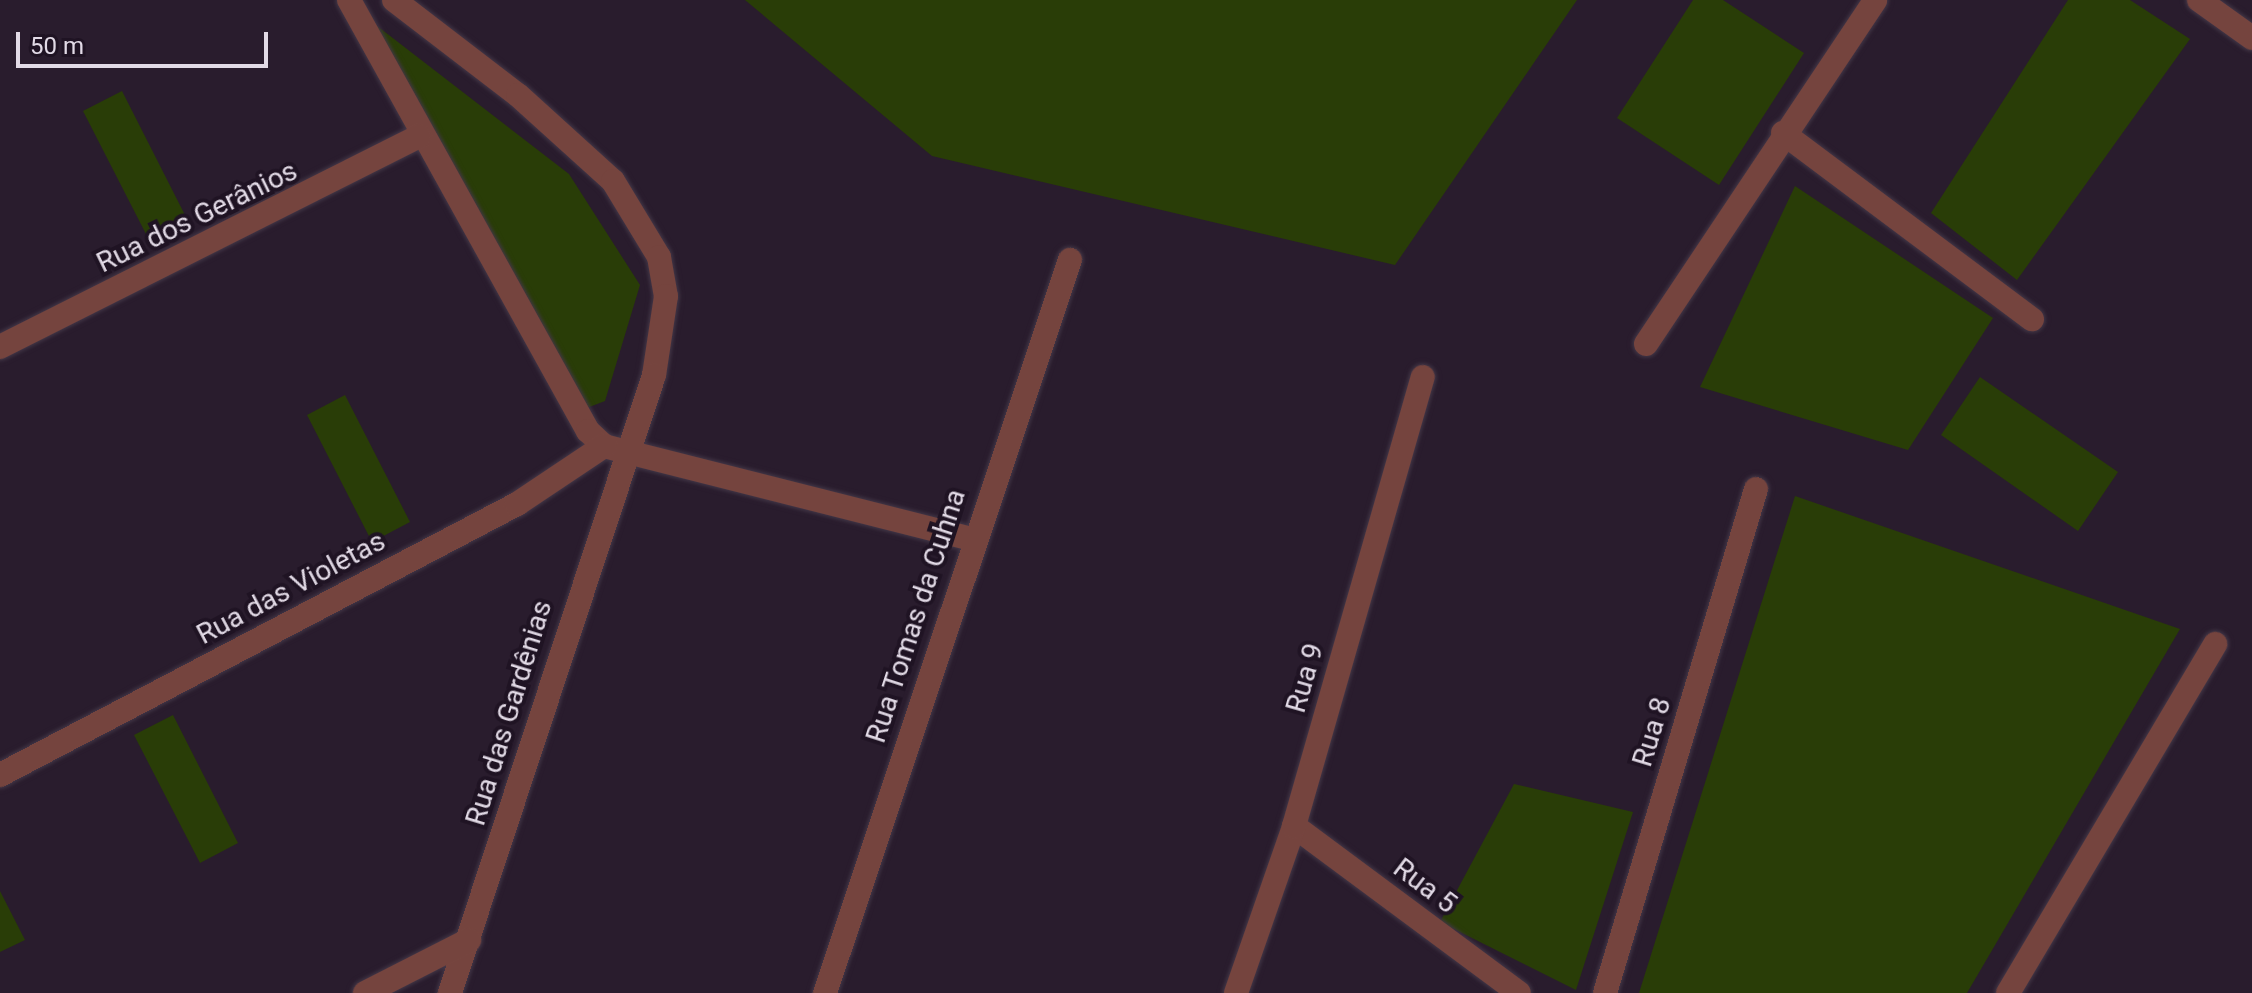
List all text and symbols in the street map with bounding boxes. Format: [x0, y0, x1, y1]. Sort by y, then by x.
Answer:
scale bar [20, 16, 272, 66]
text: 50 m [30, 32, 84, 60]
street label: Rua dos Gerânios [91, 154, 303, 280]
street label: Rua Tomas da Cuhna [859, 485, 973, 747]
street label: Rua das Violetas [191, 524, 391, 652]
street label: Rua das Gardênias [459, 596, 559, 830]
street label: Rua 9 [1279, 639, 1331, 717]
street label: Rua 8 [1626, 693, 1678, 771]
street label: Rua 5 [1387, 851, 1463, 921]

